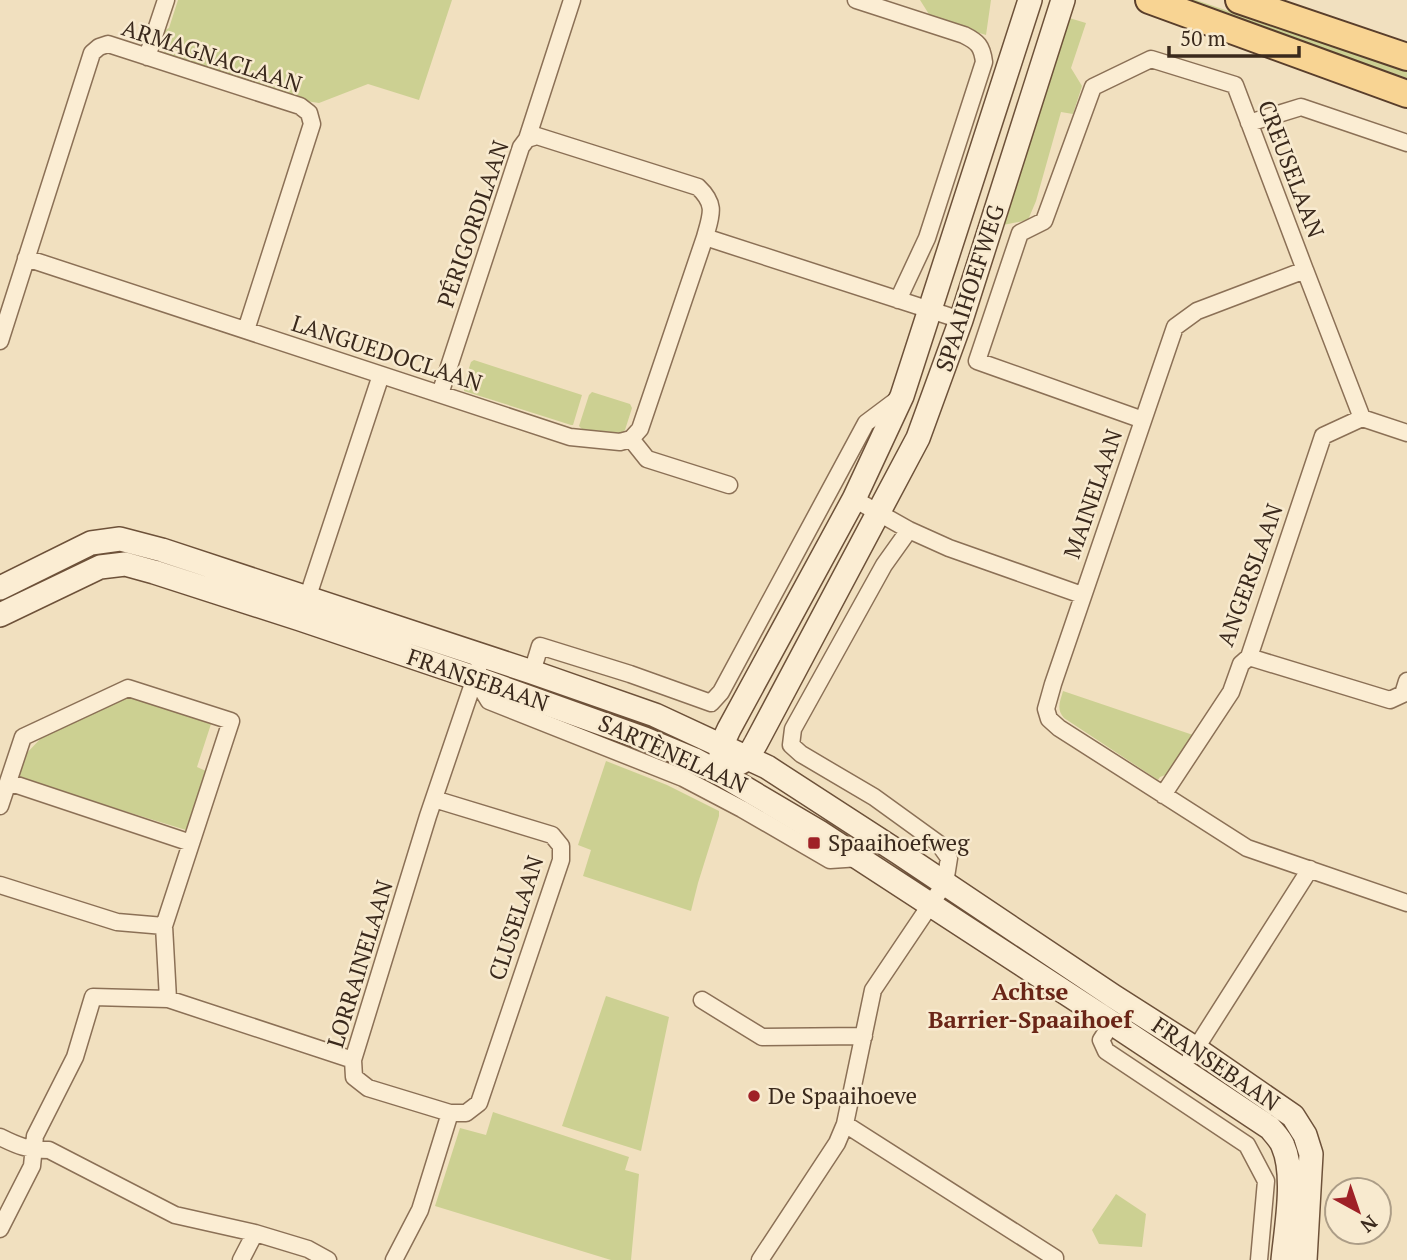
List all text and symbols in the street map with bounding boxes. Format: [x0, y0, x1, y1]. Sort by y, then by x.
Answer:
street label: ARMAGNACLAAN [118, 12, 306, 99]
scale bar [1169, 14, 1298, 58]
text: 50 m [1180, 24, 1226, 52]
street label: CREUSELAAN [1251, 96, 1332, 242]
street label: PÉRIGORDLAAN [429, 136, 516, 311]
street label: SPAAIHOEFWEG [928, 200, 1011, 375]
street label: LANGUEDOCLAAN [288, 307, 487, 398]
street label: MAINELAAN [1056, 425, 1129, 563]
street label: ANGERSLAAN [1209, 499, 1290, 650]
street label: FRANSEBAAN [403, 641, 553, 718]
street label: SARTÈNELAAN [594, 707, 753, 800]
place label: Spaaihoefweg [828, 827, 970, 858]
marker: Spaaihoefweg [806, 835, 822, 851]
street label: CLUSELAAN [481, 851, 550, 984]
street label: LORRAINELAAN [319, 876, 400, 1051]
district label: Achtse Barrier-Spaaihoef [928, 975, 1134, 1035]
street label: FRANSEBAAN [1146, 1009, 1286, 1118]
place label: De Spaaihoeve [768, 1080, 917, 1111]
marker: De Spaaihoeve [746, 1088, 762, 1104]
north arrow [1323, 1176, 1393, 1246]
text: N [1355, 1210, 1383, 1239]

